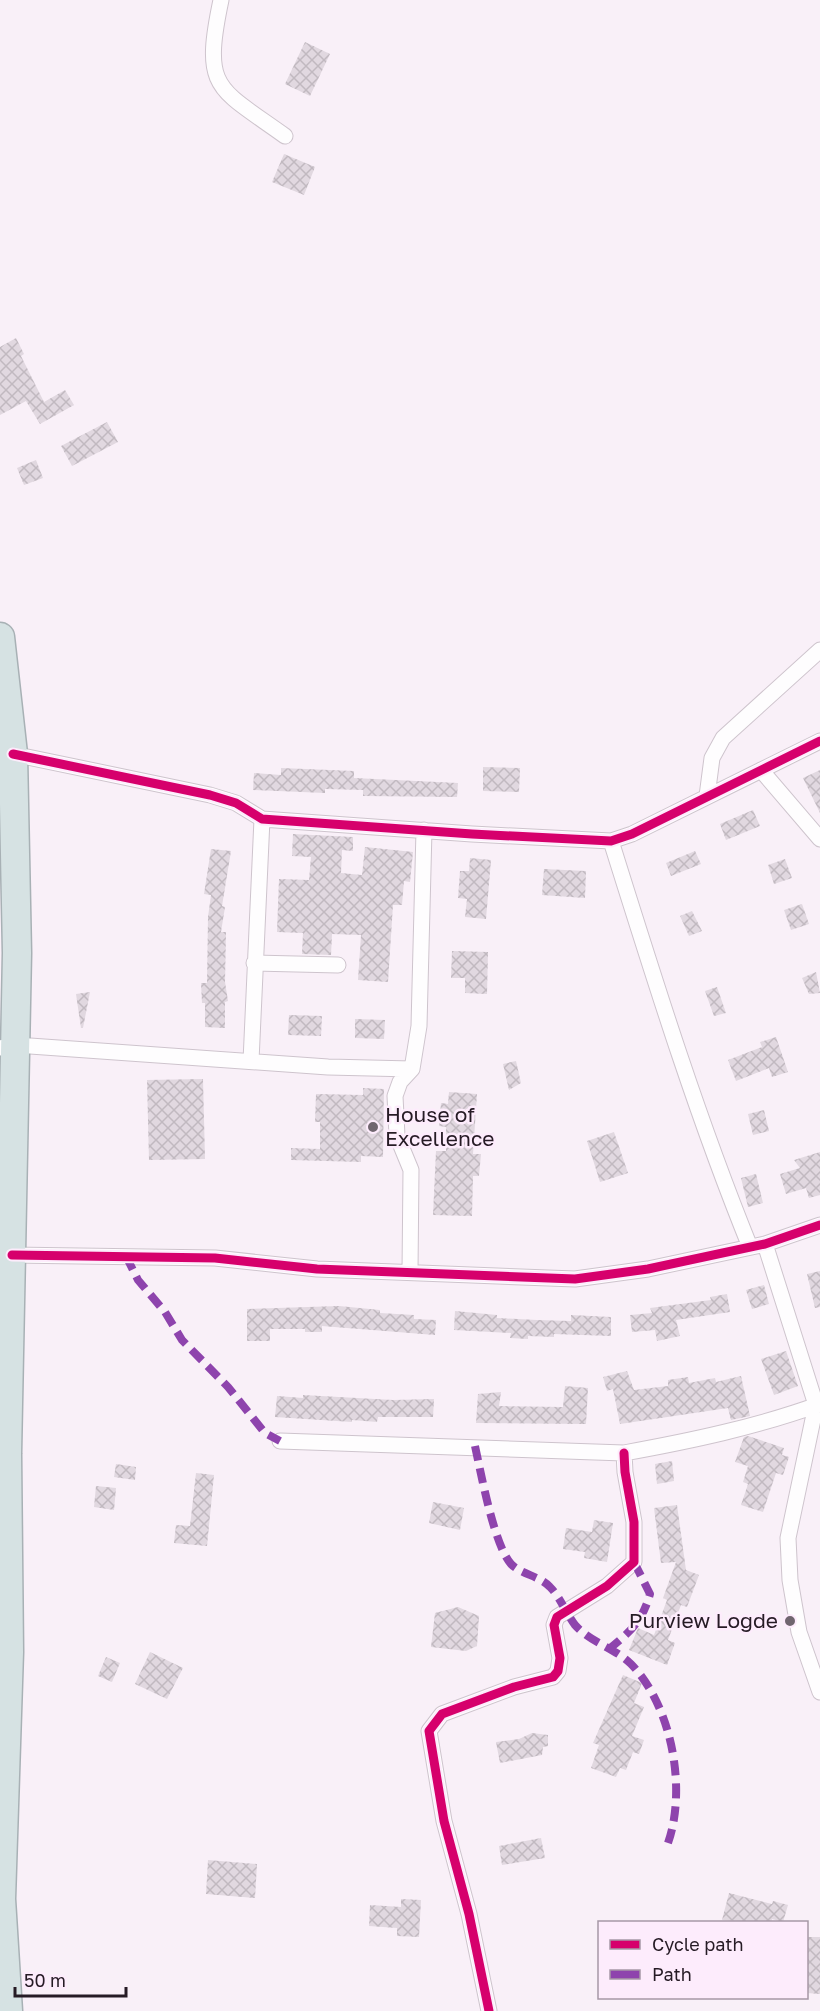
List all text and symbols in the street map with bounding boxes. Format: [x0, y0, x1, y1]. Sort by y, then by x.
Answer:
place label: House of Excellence [385, 1101, 495, 1151]
marker: House of Excellence [366, 1120, 380, 1134]
place label: Purview Logde [629, 1607, 778, 1633]
marker: Purview Logde [783, 1614, 797, 1628]
legend [598, 1921, 808, 1999]
text: Cycle path [652, 1933, 744, 1955]
scale bar [15, 1960, 126, 1998]
text: Path [652, 1963, 692, 1985]
text: 50 m [24, 1969, 66, 1991]

